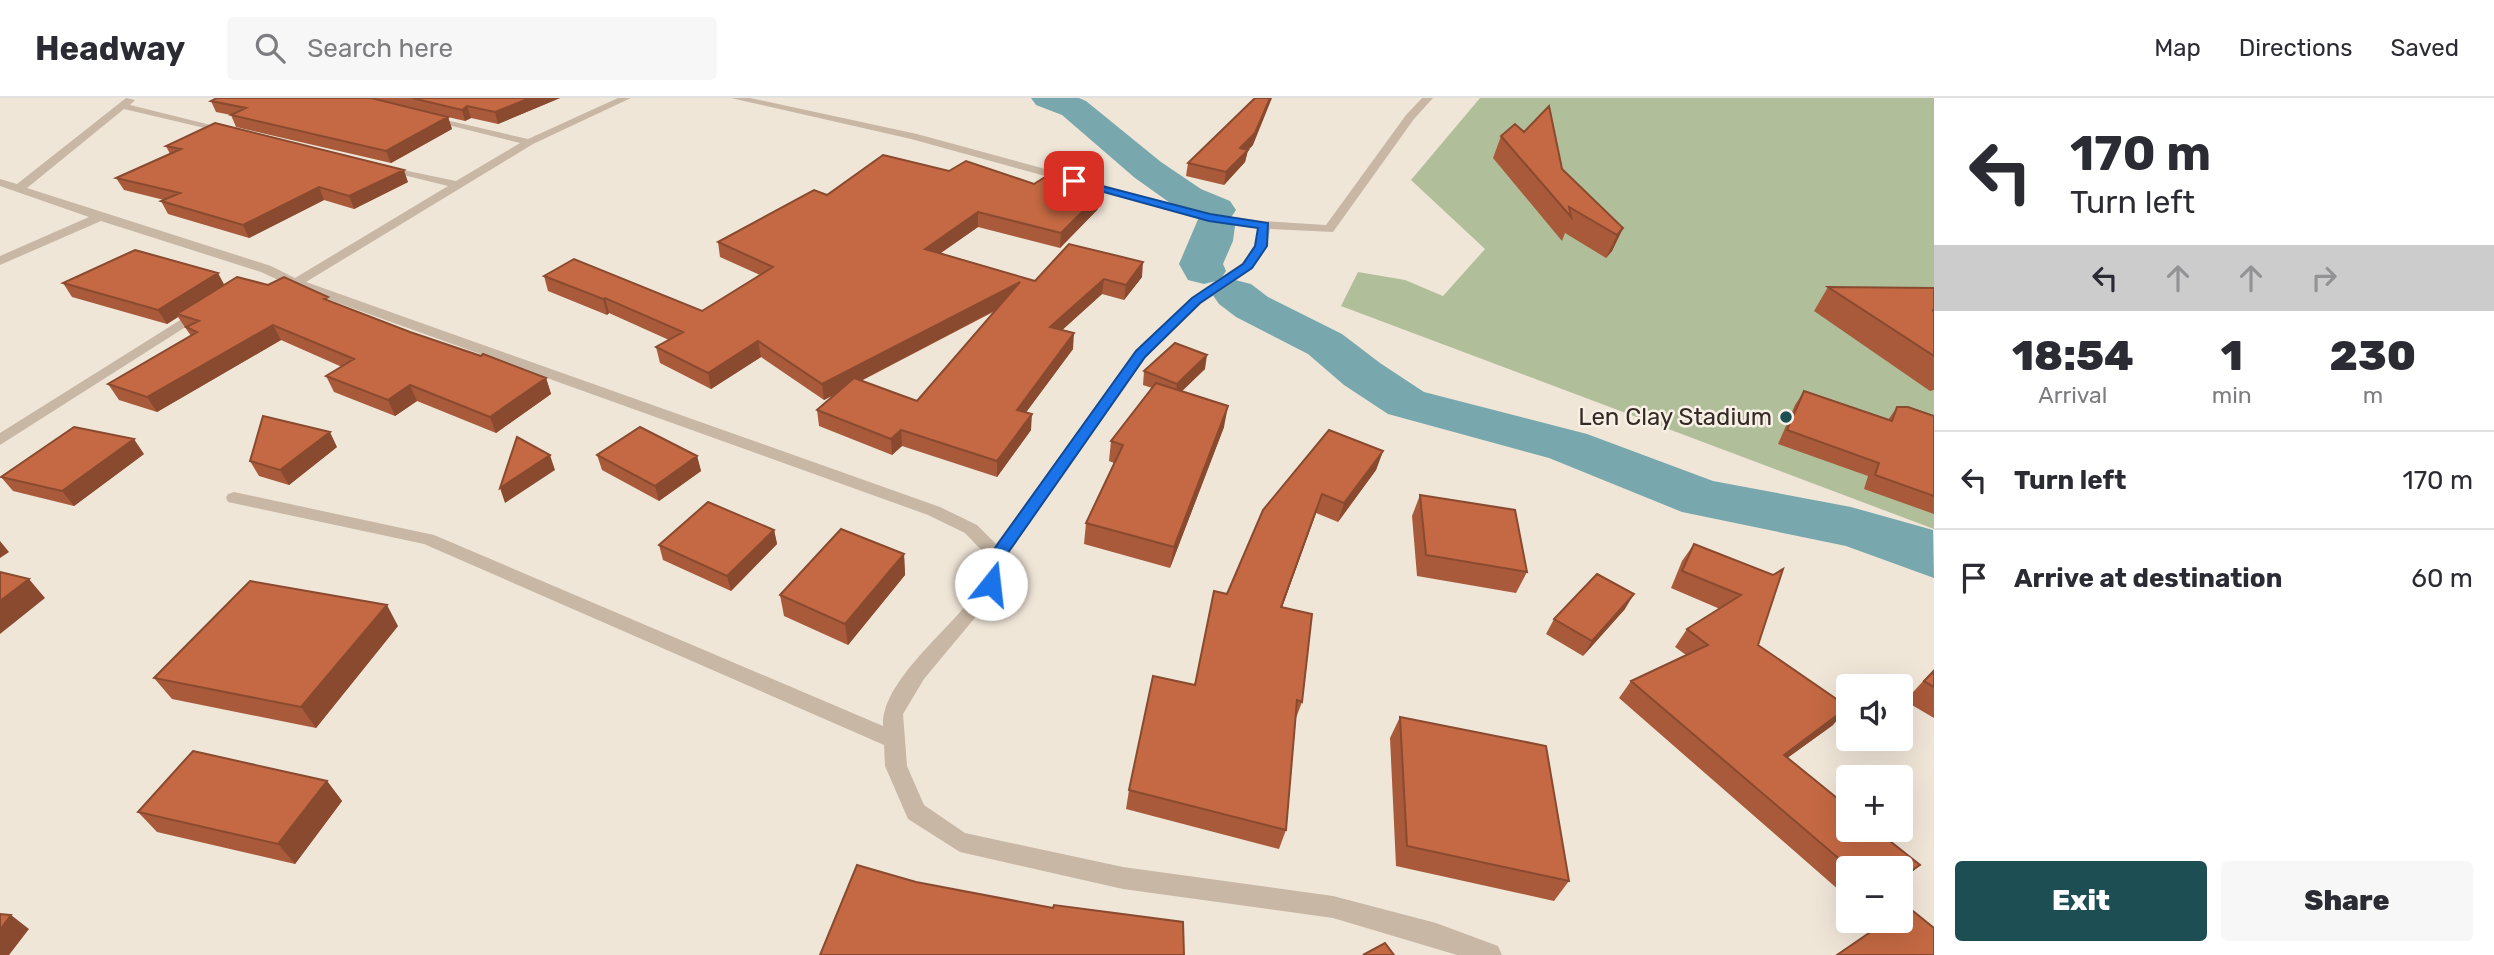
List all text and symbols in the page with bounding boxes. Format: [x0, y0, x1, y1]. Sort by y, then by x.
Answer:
search box [227, 17, 717, 80]
text: Headway [35, 29, 185, 68]
icon: search [251, 29, 289, 67]
text: Search here [307, 33, 453, 64]
text: Map [2154, 34, 2201, 62]
text: Directions [2239, 34, 2352, 62]
text: Saved [2390, 34, 2459, 62]
text: 170 m [2070, 124, 2211, 182]
icon: left [1955, 126, 2046, 217]
pin [1044, 151, 1104, 211]
icon: arrive [1055, 162, 1093, 200]
text: Turn left [2070, 183, 2195, 221]
icon: left [2086, 259, 2124, 297]
icon: ahead [2159, 259, 2197, 297]
icon: ahead [2232, 259, 2270, 297]
icon: right [2305, 259, 2343, 297]
text: 18:54 [2012, 331, 2134, 381]
text: 1 [2221, 331, 2243, 381]
text: 230 [2330, 331, 2416, 381]
text: Arrival [2038, 381, 2107, 409]
text: min [2212, 381, 2252, 409]
text: m [2363, 381, 2383, 409]
place label: Len Clay Stadium [1578, 403, 1772, 431]
marker: Len Clay Stadium [1778, 409, 1794, 425]
icon: left [1955, 461, 1993, 499]
text: Turn left [2014, 465, 2126, 496]
text: 170 m [2403, 465, 2473, 496]
position arrow [954, 547, 1028, 621]
icon: arrive [1955, 559, 1993, 597]
text: Arrive at destination [2014, 563, 2282, 594]
text: 60 m [2411, 563, 2473, 594]
map controls [1836, 674, 1913, 933]
button: sound [1836, 674, 1913, 751]
button: + [1836, 765, 1913, 842]
button: − [1836, 856, 1913, 933]
button: Exit [1955, 861, 2207, 941]
button: Share [2221, 861, 2473, 941]

